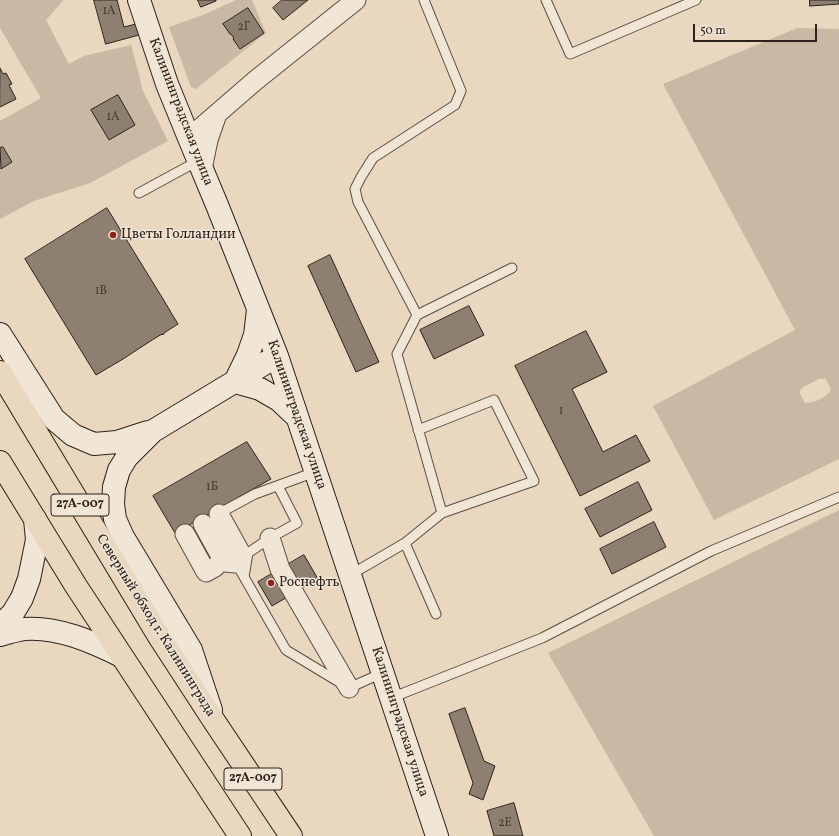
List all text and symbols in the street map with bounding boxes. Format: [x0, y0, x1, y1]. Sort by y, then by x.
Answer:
house number: 1А [102, 5, 116, 19]
scale bar [695, 16, 819, 42]
house number: 2Г [237, 21, 251, 35]
text: 50 m [700, 23, 726, 39]
street label: Калининградская улица [144, 36, 216, 188]
house number: 1А [106, 111, 120, 125]
place label: Цветы Голландии [121, 227, 235, 243]
marker: Цветы Голландии [108, 230, 118, 240]
house number: 1В [95, 285, 107, 299]
street label: Калининградская улица [262, 338, 330, 492]
house number: 1 [559, 405, 563, 419]
house number: 1Б [206, 481, 218, 495]
road number: 27А-007 [51, 494, 109, 516]
street label: Северный обход г. Калининграда [92, 532, 218, 720]
place label: Роснефть [279, 575, 340, 591]
marker: Роснефть [266, 578, 276, 588]
street label: Калининградская улица [367, 645, 431, 799]
road number: 27А-007 [224, 768, 282, 790]
house number: 2Е [498, 817, 512, 831]

